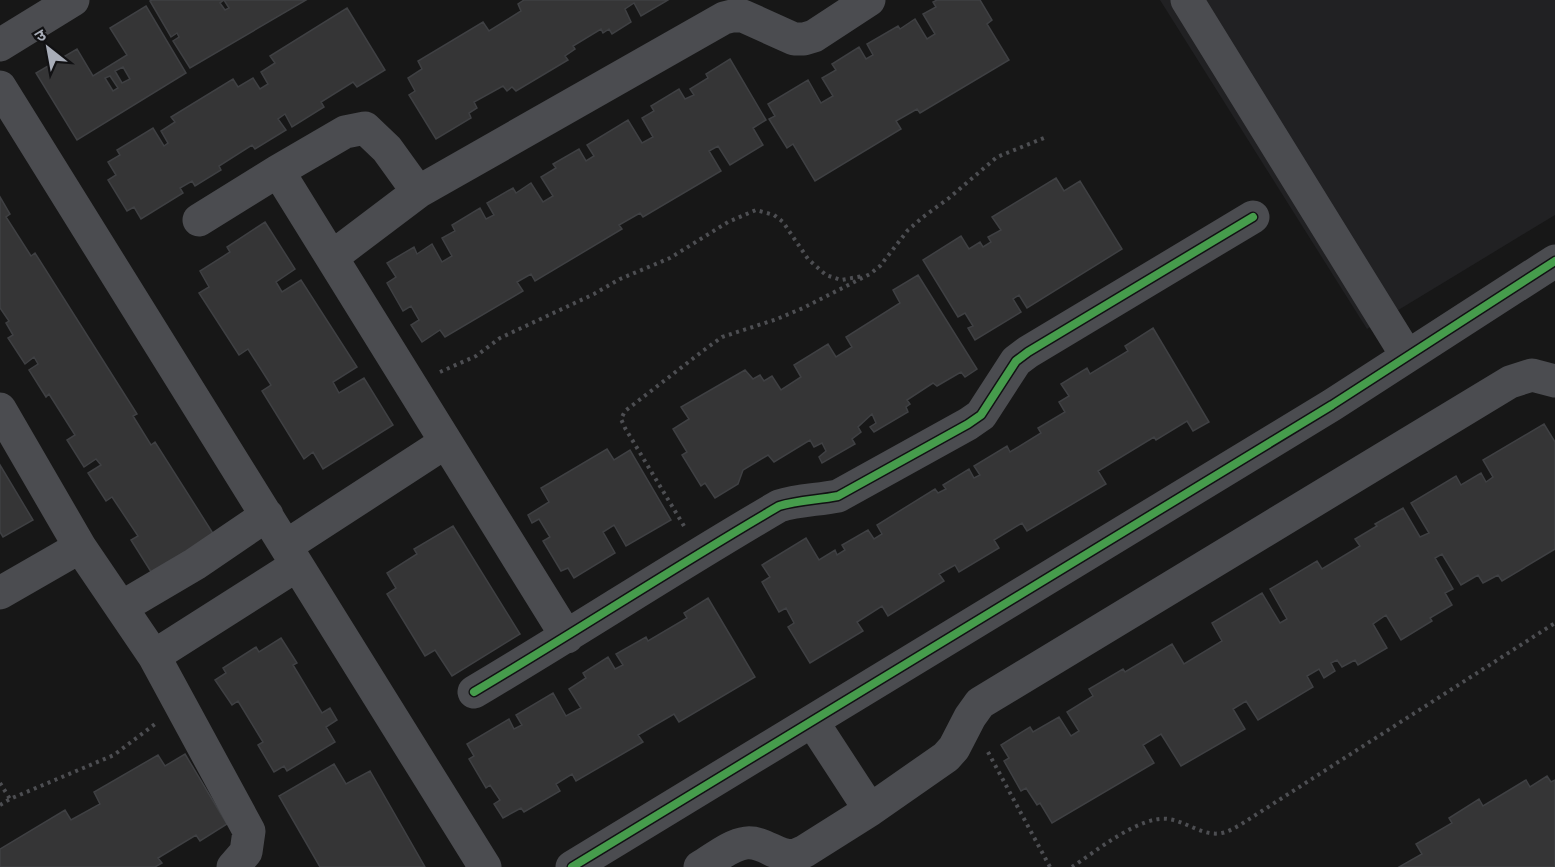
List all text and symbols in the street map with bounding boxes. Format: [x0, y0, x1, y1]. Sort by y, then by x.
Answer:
north arrow [18, 18, 78, 78]
text: उ [31, 24, 50, 46]

